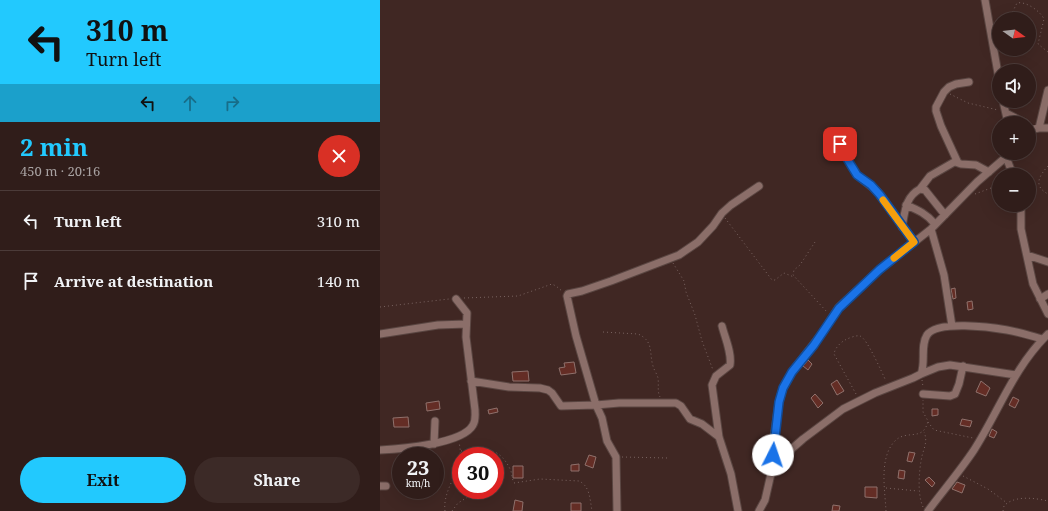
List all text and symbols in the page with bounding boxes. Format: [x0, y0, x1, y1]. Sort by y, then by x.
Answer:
text: 310 m [86, 11, 168, 49]
north arrow [992, 12, 1036, 56]
map controls [992, 12, 1036, 212]
icon: left [20, 16, 72, 68]
text: Turn left [86, 47, 161, 71]
button: sound [992, 64, 1036, 108]
icon: left [137, 92, 159, 114]
icon: ahead [179, 92, 201, 114]
icon: right [221, 92, 243, 114]
button: + [992, 116, 1036, 160]
pin [823, 127, 857, 161]
text: 2 min [20, 130, 88, 163]
icon: arrive [829, 133, 851, 155]
button: close [318, 135, 360, 177]
text: 450 m · 20:16 [20, 162, 100, 180]
button: − [992, 168, 1036, 212]
icon: left [20, 210, 42, 232]
text: Turn left [54, 211, 122, 231]
text: 310 m [317, 211, 360, 231]
icon: arrive [20, 270, 42, 292]
text: Arrive at destination [54, 271, 213, 291]
text: 140 m [317, 271, 360, 291]
position arrow [752, 434, 794, 476]
speed limit sign: 30 [452, 447, 504, 499]
text: 23 [407, 454, 429, 481]
button: Exit [20, 457, 186, 503]
button: Share [194, 457, 360, 503]
text: km/h [406, 476, 430, 490]

